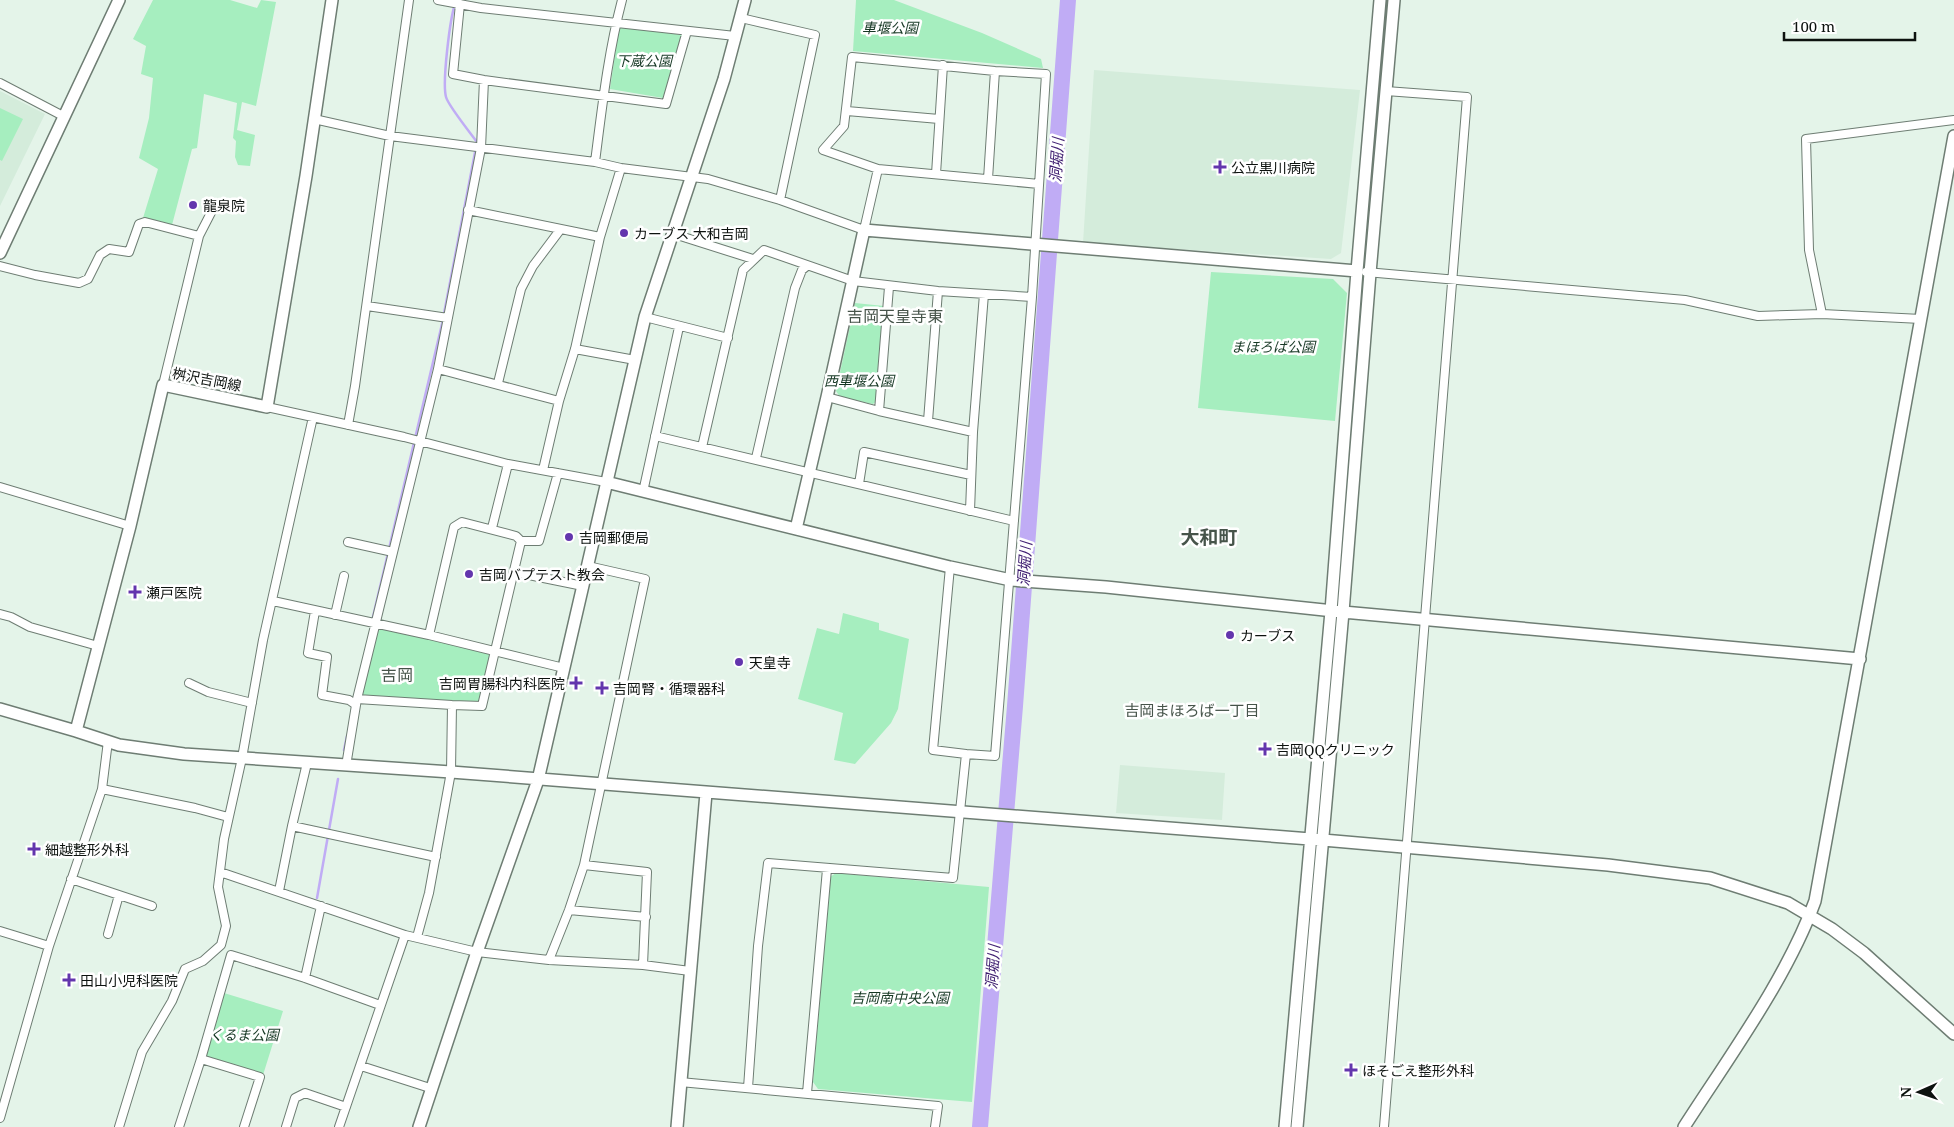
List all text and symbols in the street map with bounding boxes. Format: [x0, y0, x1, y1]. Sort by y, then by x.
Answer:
scale bar [1784, 10, 1915, 42]
text: 100 m [1792, 16, 1835, 36]
park label: 車堰公園 [862, 18, 920, 37]
park label: 下蔵公園 [616, 51, 674, 70]
water label: 洞堀川 [1044, 135, 1068, 183]
place label: 公立黒川病院 [1231, 158, 1315, 177]
marker: 公立黒川病院 [1213, 160, 1227, 174]
place label: 龍泉院 [203, 196, 245, 215]
marker: 龍泉院 [187, 199, 199, 211]
place label: カーブス 大和吉岡 [634, 224, 749, 243]
marker: カーブス 大和吉岡 [618, 227, 630, 239]
district label: 吉岡天皇寺東 [847, 305, 943, 327]
park label: まほろば公園 [1231, 337, 1317, 356]
street label: 桝沢吉岡線 [171, 363, 243, 395]
park label: 西車堰公園 [824, 371, 896, 390]
district label: 大和町 [1180, 524, 1238, 550]
place label: 吉岡郵便局 [579, 528, 649, 547]
marker: 吉岡郵便局 [563, 531, 575, 543]
water label: 洞堀川 [1012, 539, 1036, 587]
place label: 吉岡バプテスト教会 [479, 565, 605, 584]
marker: 吉岡バプテスト教会 [463, 568, 475, 580]
place label: 瀬戸医院 [146, 583, 202, 602]
marker: 瀬戸医院 [128, 585, 142, 599]
place label: カーブス [1240, 626, 1295, 645]
marker: カーブス [1224, 629, 1236, 641]
place label: 天皇寺 [749, 653, 791, 672]
marker: 天皇寺 [733, 656, 745, 668]
district label: 吉岡 [381, 664, 413, 686]
place label: 吉岡胃腸科内科医院 [439, 674, 565, 693]
marker: 吉岡胃腸科内科医院 [569, 676, 583, 690]
place label: 吉岡腎・循環器科 [613, 679, 725, 698]
marker: 吉岡腎・循環器科 [595, 681, 609, 695]
district label: 吉岡まほろば一丁目 [1124, 700, 1260, 720]
place label: 吉岡QQクリニック [1276, 740, 1395, 759]
marker: 吉岡QQクリニック [1258, 742, 1272, 756]
place label: 細越整形外科 [45, 840, 129, 859]
marker: 細越整形外科 [27, 842, 41, 856]
water label: 洞堀川 [980, 942, 1004, 990]
place label: 田山小児科医院 [80, 971, 178, 990]
marker: 田山小児科医院 [62, 973, 76, 987]
park label: 吉岡南中央公園 [851, 988, 951, 1007]
park label: くるま公園 [209, 1025, 281, 1044]
place label: ほそごえ整形外科 [1362, 1061, 1474, 1080]
marker: ほそごえ整形外科 [1344, 1063, 1358, 1077]
north arrow [1894, 1067, 1944, 1117]
text: N [1896, 1087, 1915, 1098]

